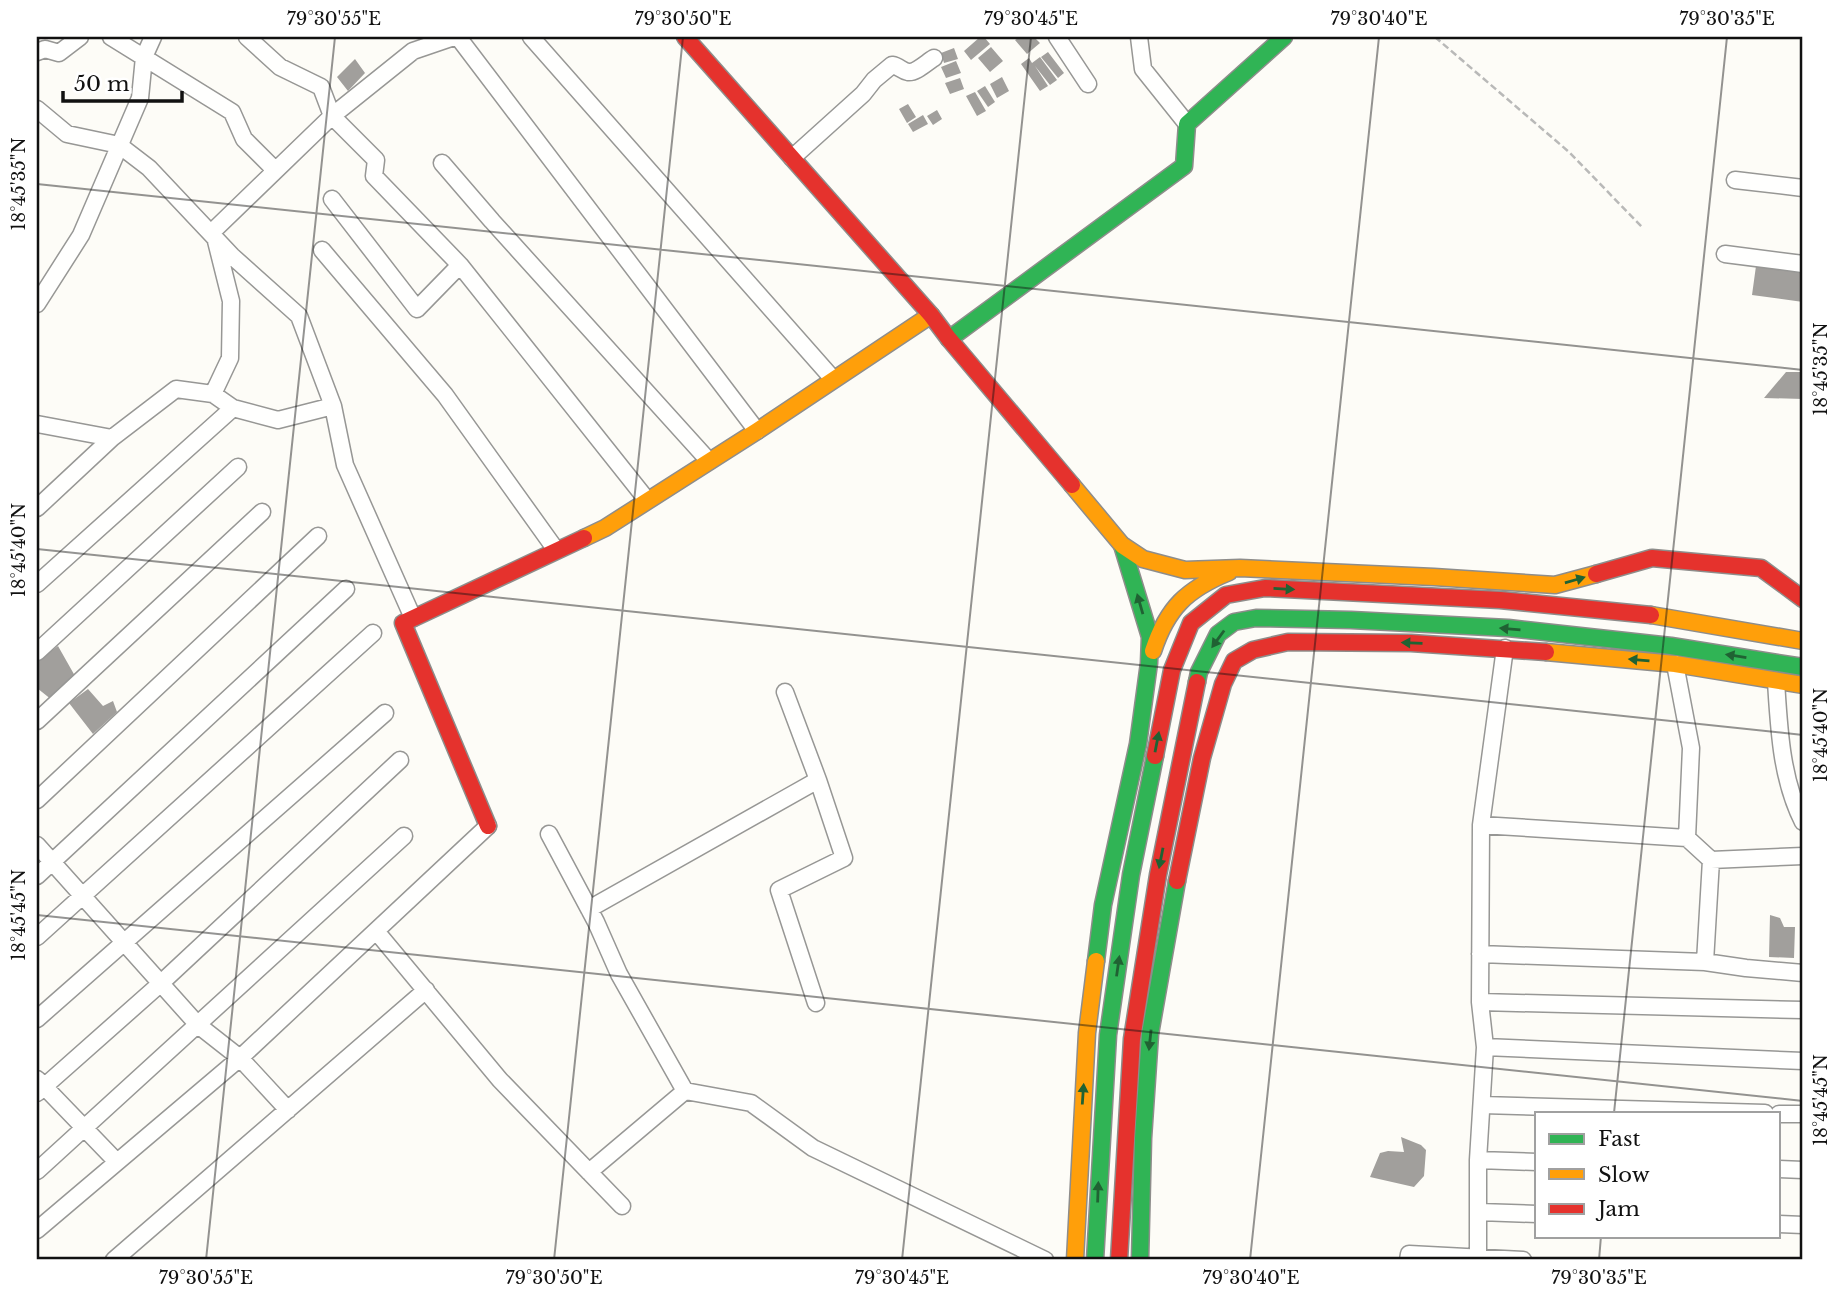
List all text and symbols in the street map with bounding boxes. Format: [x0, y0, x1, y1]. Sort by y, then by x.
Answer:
text: 79°30'55"E [287, 8, 381, 30]
text: 79°30'50"E [635, 8, 731, 30]
text: 79°30'45"E [984, 8, 1078, 30]
text: 79°30'40"E [1330, 8, 1428, 30]
text: 79°30'35"E [1679, 8, 1775, 30]
scale bar [63, 60, 182, 104]
text: 50 m [74, 71, 130, 97]
text: 18°45'35"N [8, 137, 30, 231]
text: 18°45'35"N [1810, 322, 1832, 416]
text: 18°45'40"N [8, 503, 30, 597]
one-way arrow [1565, 574, 1586, 584]
one-way arrow [1274, 584, 1296, 595]
one-way arrow [1135, 593, 1145, 614]
one-way arrow [1499, 623, 1521, 634]
one-way arrow [1211, 629, 1224, 649]
one-way arrow [1401, 638, 1423, 649]
one-way arrow [1725, 650, 1747, 661]
one-way arrow [1628, 655, 1650, 666]
text: 18°45'40"N [1810, 688, 1832, 782]
one-way arrow [1152, 731, 1163, 753]
one-way arrow [1155, 847, 1166, 869]
text: 18°45'45"N [8, 869, 30, 961]
one-way arrow [1113, 954, 1124, 976]
one-way arrow [1144, 1029, 1155, 1051]
text: 18°45'45"N [1810, 1054, 1832, 1146]
one-way arrow [1077, 1083, 1088, 1105]
legend [1535, 1112, 1780, 1238]
text: Fast [1598, 1126, 1640, 1152]
text: Slow [1598, 1162, 1650, 1188]
one-way arrow [1093, 1181, 1104, 1203]
text: Jam [1595, 1196, 1640, 1222]
text: 79°30'55"E [159, 1267, 253, 1289]
text: 79°30'50"E [506, 1267, 602, 1289]
text: 79°30'45"E [855, 1267, 949, 1289]
text: 79°30'40"E [1202, 1267, 1300, 1289]
text: 79°30'35"E [1551, 1267, 1647, 1289]

